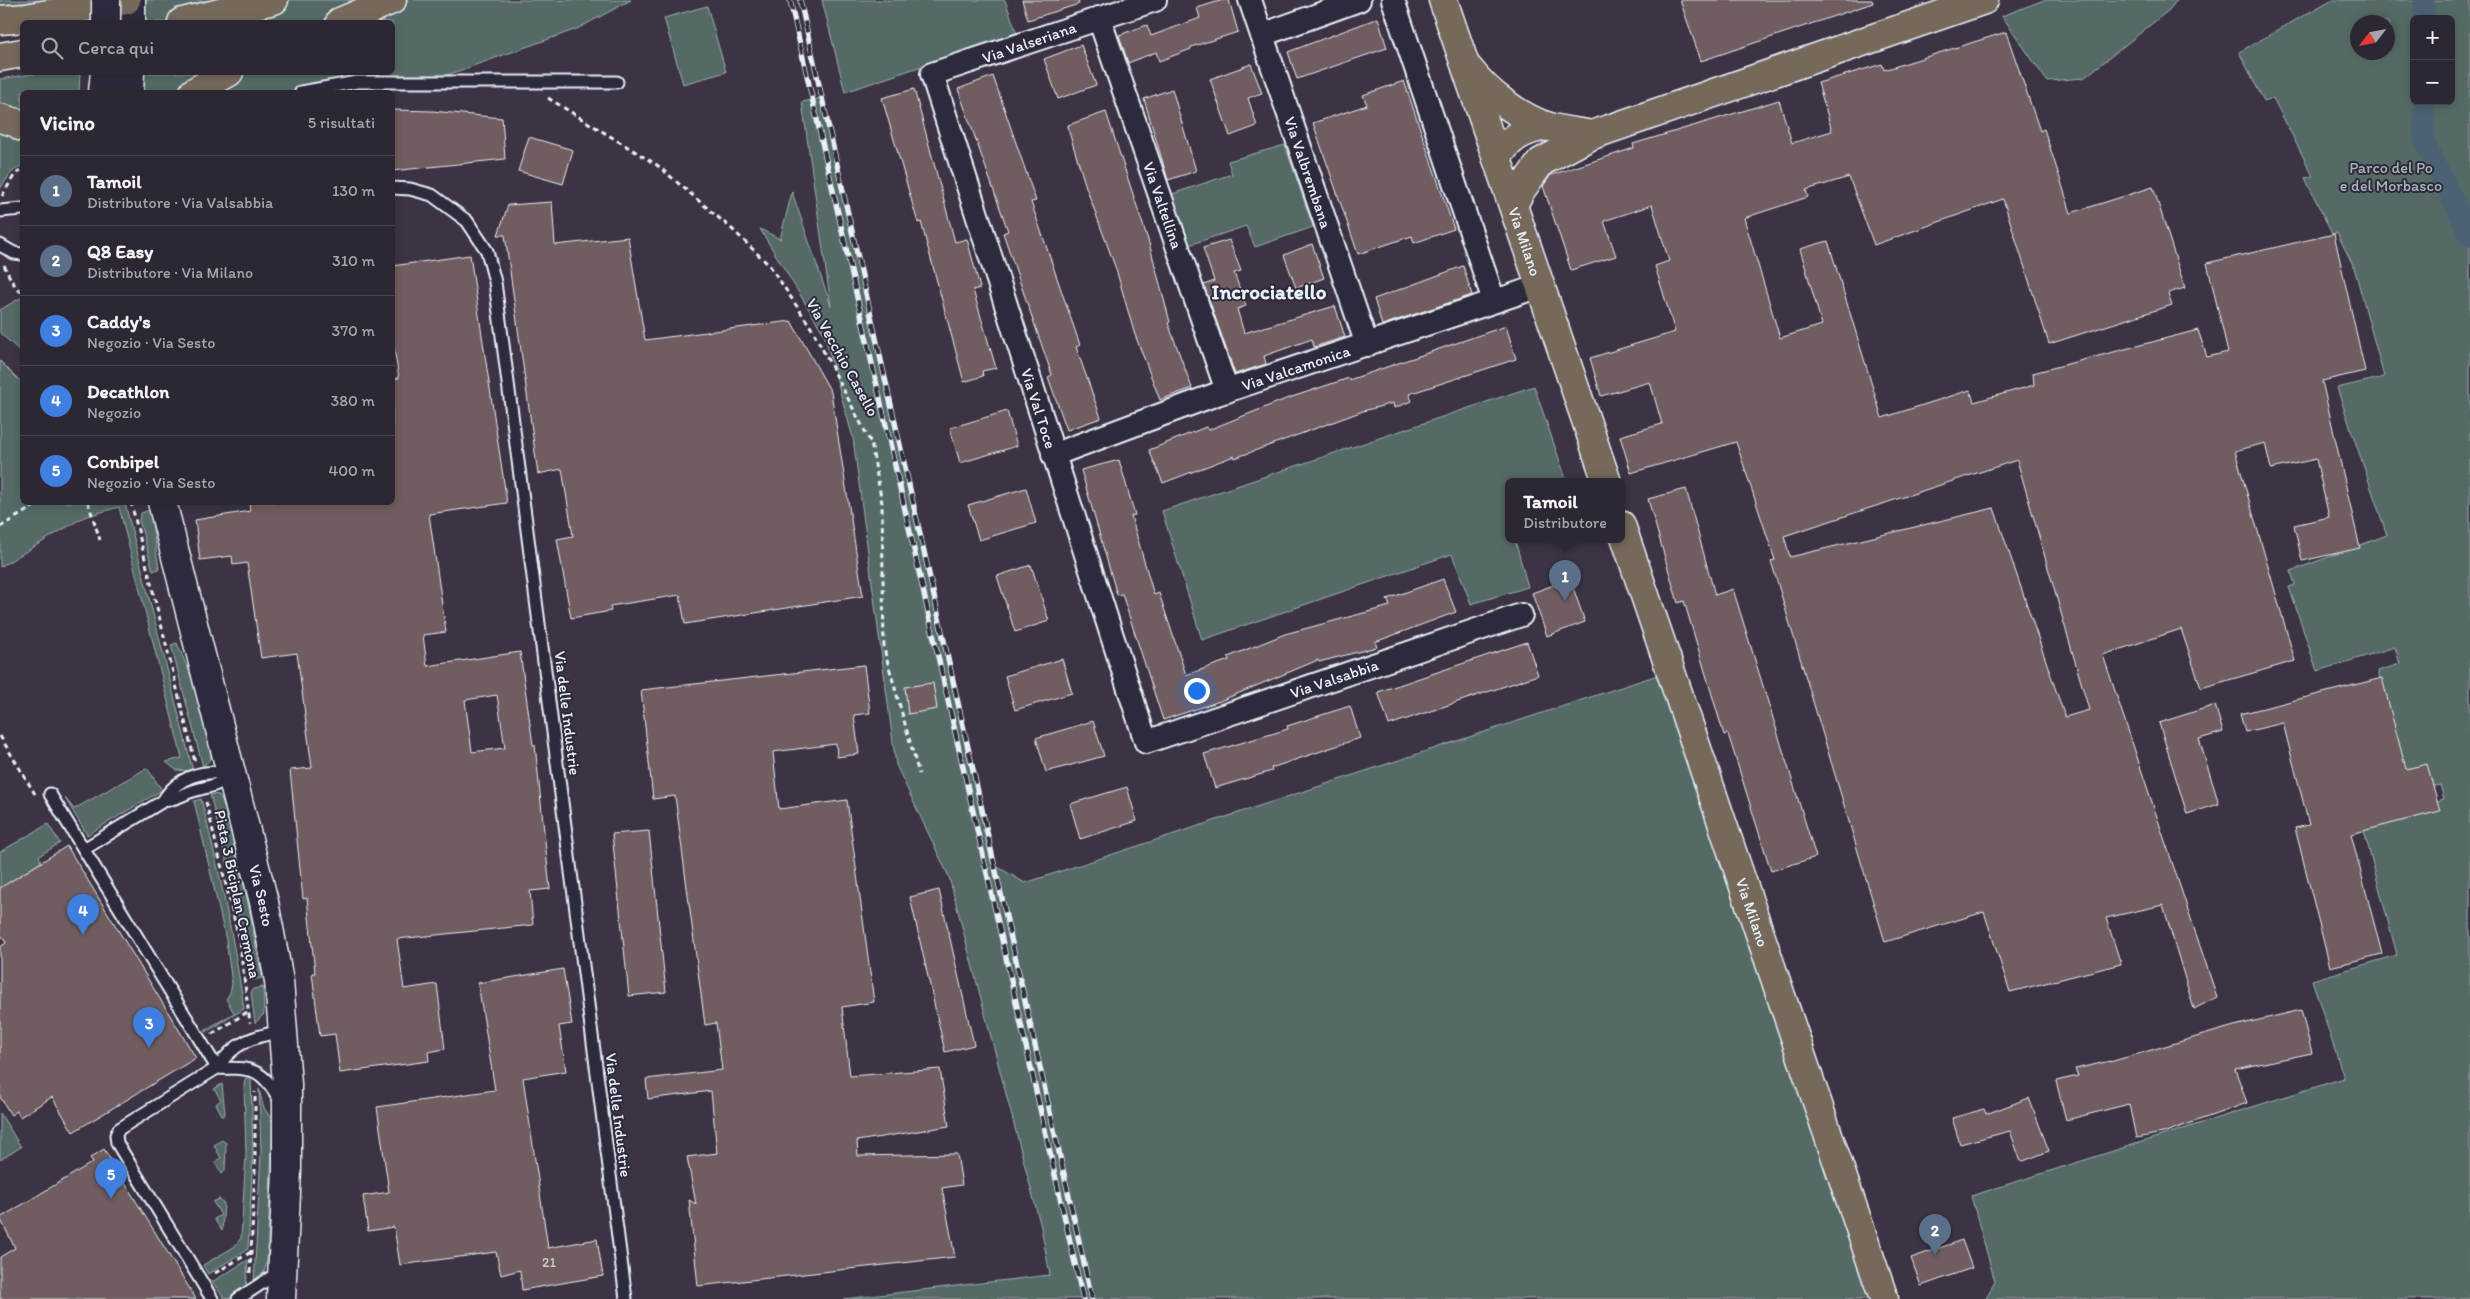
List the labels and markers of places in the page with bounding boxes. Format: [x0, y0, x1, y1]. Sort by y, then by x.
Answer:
pin: 1 [1549, 560, 1581, 601]
pin: 4 [67, 894, 99, 935]
pin: 3 [133, 1007, 165, 1048]
pin: 5 [95, 1158, 127, 1199]
pin: 2 [1919, 1214, 1951, 1255]

